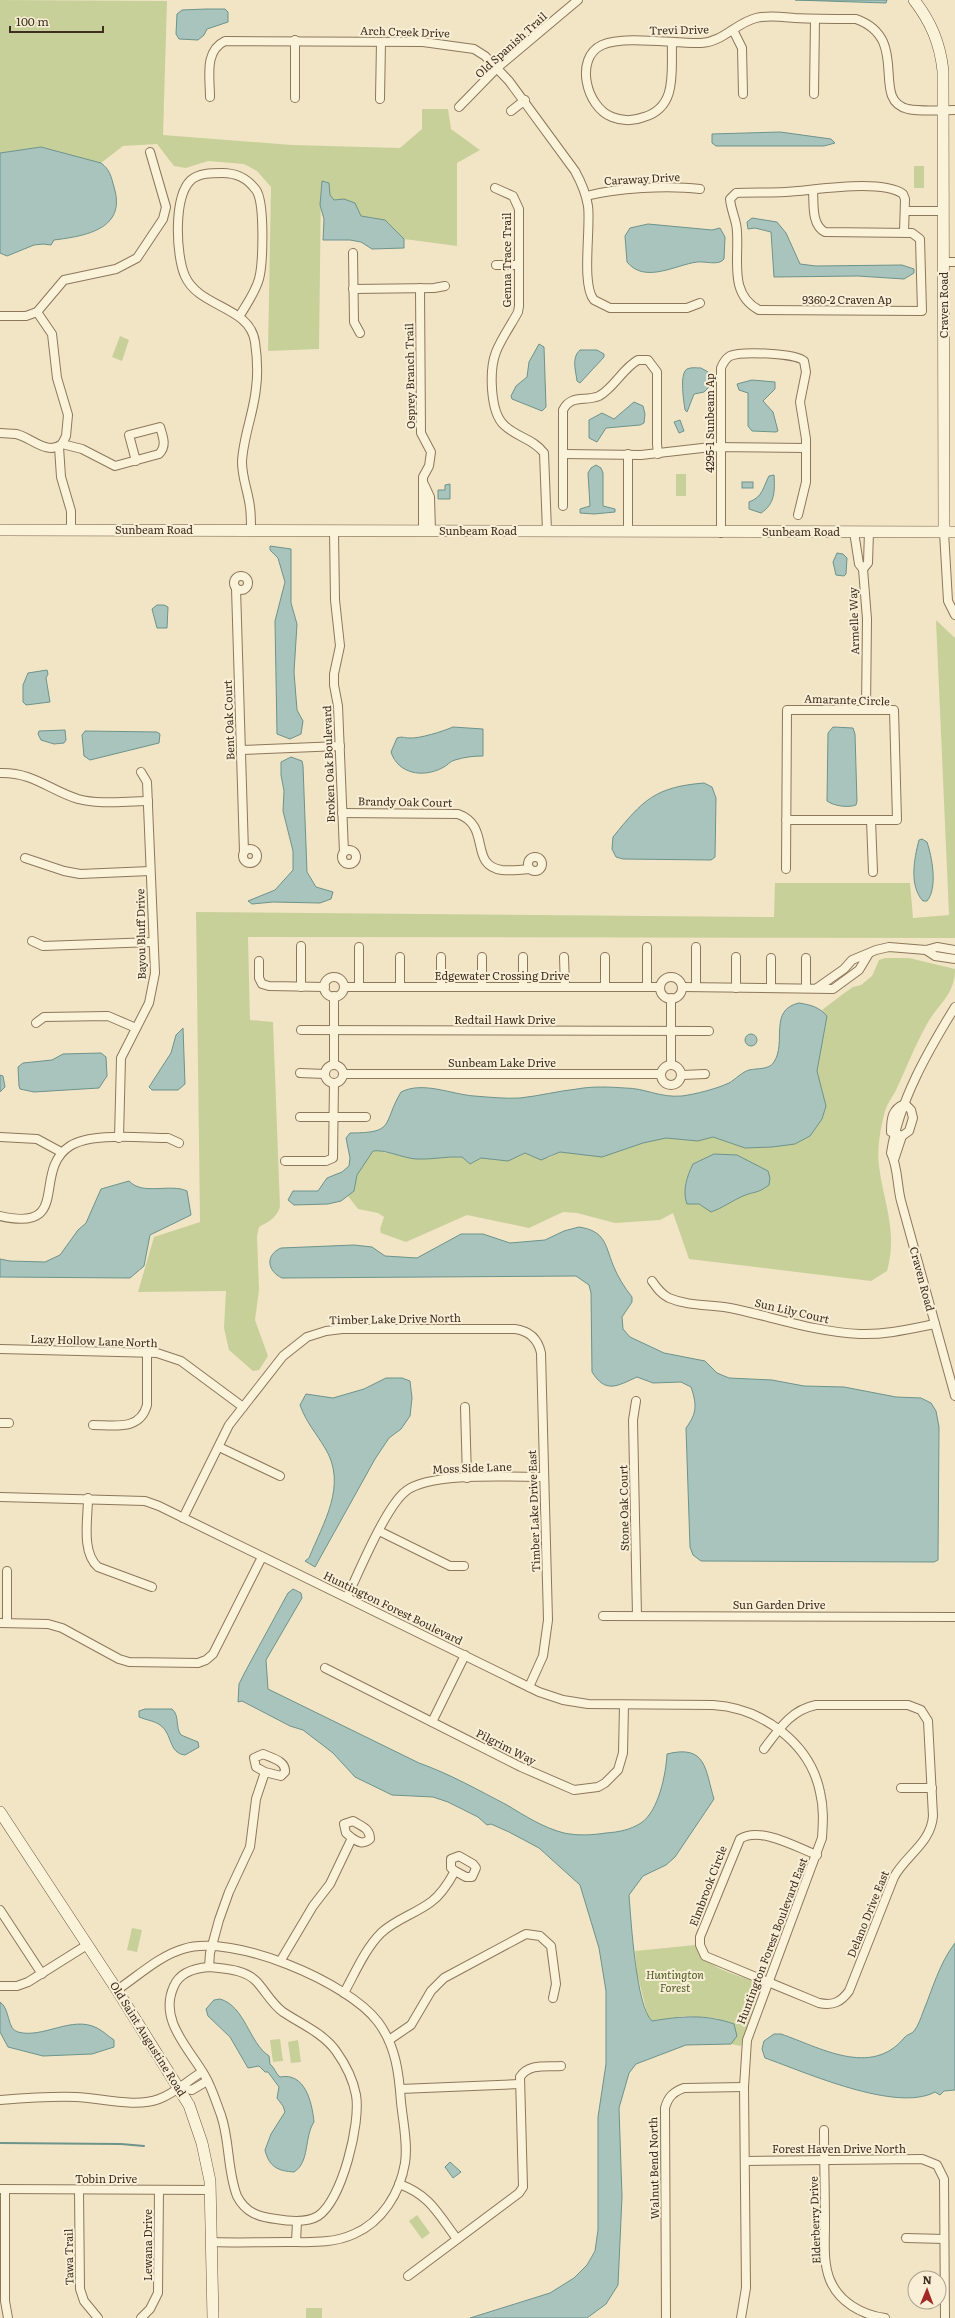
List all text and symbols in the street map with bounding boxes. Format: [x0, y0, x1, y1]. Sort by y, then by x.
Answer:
street label: Old Spanish Trail [471, 7, 550, 81]
scale bar [10, 8, 103, 34]
text: 100 m [16, 12, 49, 30]
street label: Trevi Drive [649, 20, 709, 38]
street label: Arch Creek Drive [360, 21, 450, 41]
street label: Caraway Drive [603, 168, 681, 188]
street label: Genna Trace Trail [498, 212, 514, 308]
street label: Craven Road [935, 272, 951, 338]
street label: 9360-2 Craven Ap [802, 291, 892, 307]
street label: Osprey Branch Trail [400, 323, 418, 429]
street label: 4295-1 Sunbeam Ap [701, 373, 717, 473]
street label: Sunbeam Road [115, 521, 193, 537]
street label: Sunbeam Road [439, 522, 517, 538]
street label: Sunbeam Road [762, 523, 840, 539]
street label: Armelle Way [844, 586, 862, 655]
street label: Bent Oak Court [219, 679, 237, 760]
street label: Amarante Circle [804, 690, 890, 709]
street label: Broken Oak Boulevard [318, 705, 338, 823]
street label: Brandy Oak Court [358, 792, 453, 810]
street label: Bayou Bluff Drive [131, 888, 149, 980]
street label: Edgewater Crossing Drive [435, 967, 570, 983]
street label: Redtail Hawk Drive [454, 1011, 556, 1027]
street label: Sunbeam Lake Drive [448, 1054, 556, 1070]
street label: Craven Road [907, 1245, 939, 1313]
street label: Sun Lily Court [753, 1294, 832, 1327]
street label: Timber Lake Drive North [329, 1309, 461, 1327]
street label: Lazy Hollow Lane North [30, 1330, 158, 1350]
street label: Timber Lake Drive East [523, 1449, 543, 1572]
street label: Moss Side Lane [432, 1458, 512, 1476]
street label: Stone Oak Court [614, 1464, 632, 1551]
street label: Huntington Forest Boulevard [321, 1566, 466, 1648]
street label: Sun Garden Drive [733, 1596, 826, 1612]
street label: Pilgrim Way [474, 1724, 540, 1768]
street label: Elmbrook Circle [684, 1843, 730, 1928]
street label: Huntington Forest Boulevard East [732, 1854, 811, 2026]
street label: Delano Drive East [842, 1867, 892, 1960]
park label: Huntington Forest [646, 1966, 704, 1995]
street label: Old Saint Augustine Road [107, 1978, 191, 2099]
street label: Walnut Bend North [644, 2117, 662, 2219]
street label: Forest Haven Drive North [772, 2140, 906, 2156]
street label: Tobin Drive [75, 2170, 137, 2186]
street label: Elderberry Drive [804, 2176, 824, 2264]
street label: Lewana Drive [139, 2209, 155, 2281]
street label: Tawa Trail [60, 2228, 76, 2285]
north arrow [907, 2270, 947, 2310]
text: N [922, 2271, 932, 2287]

